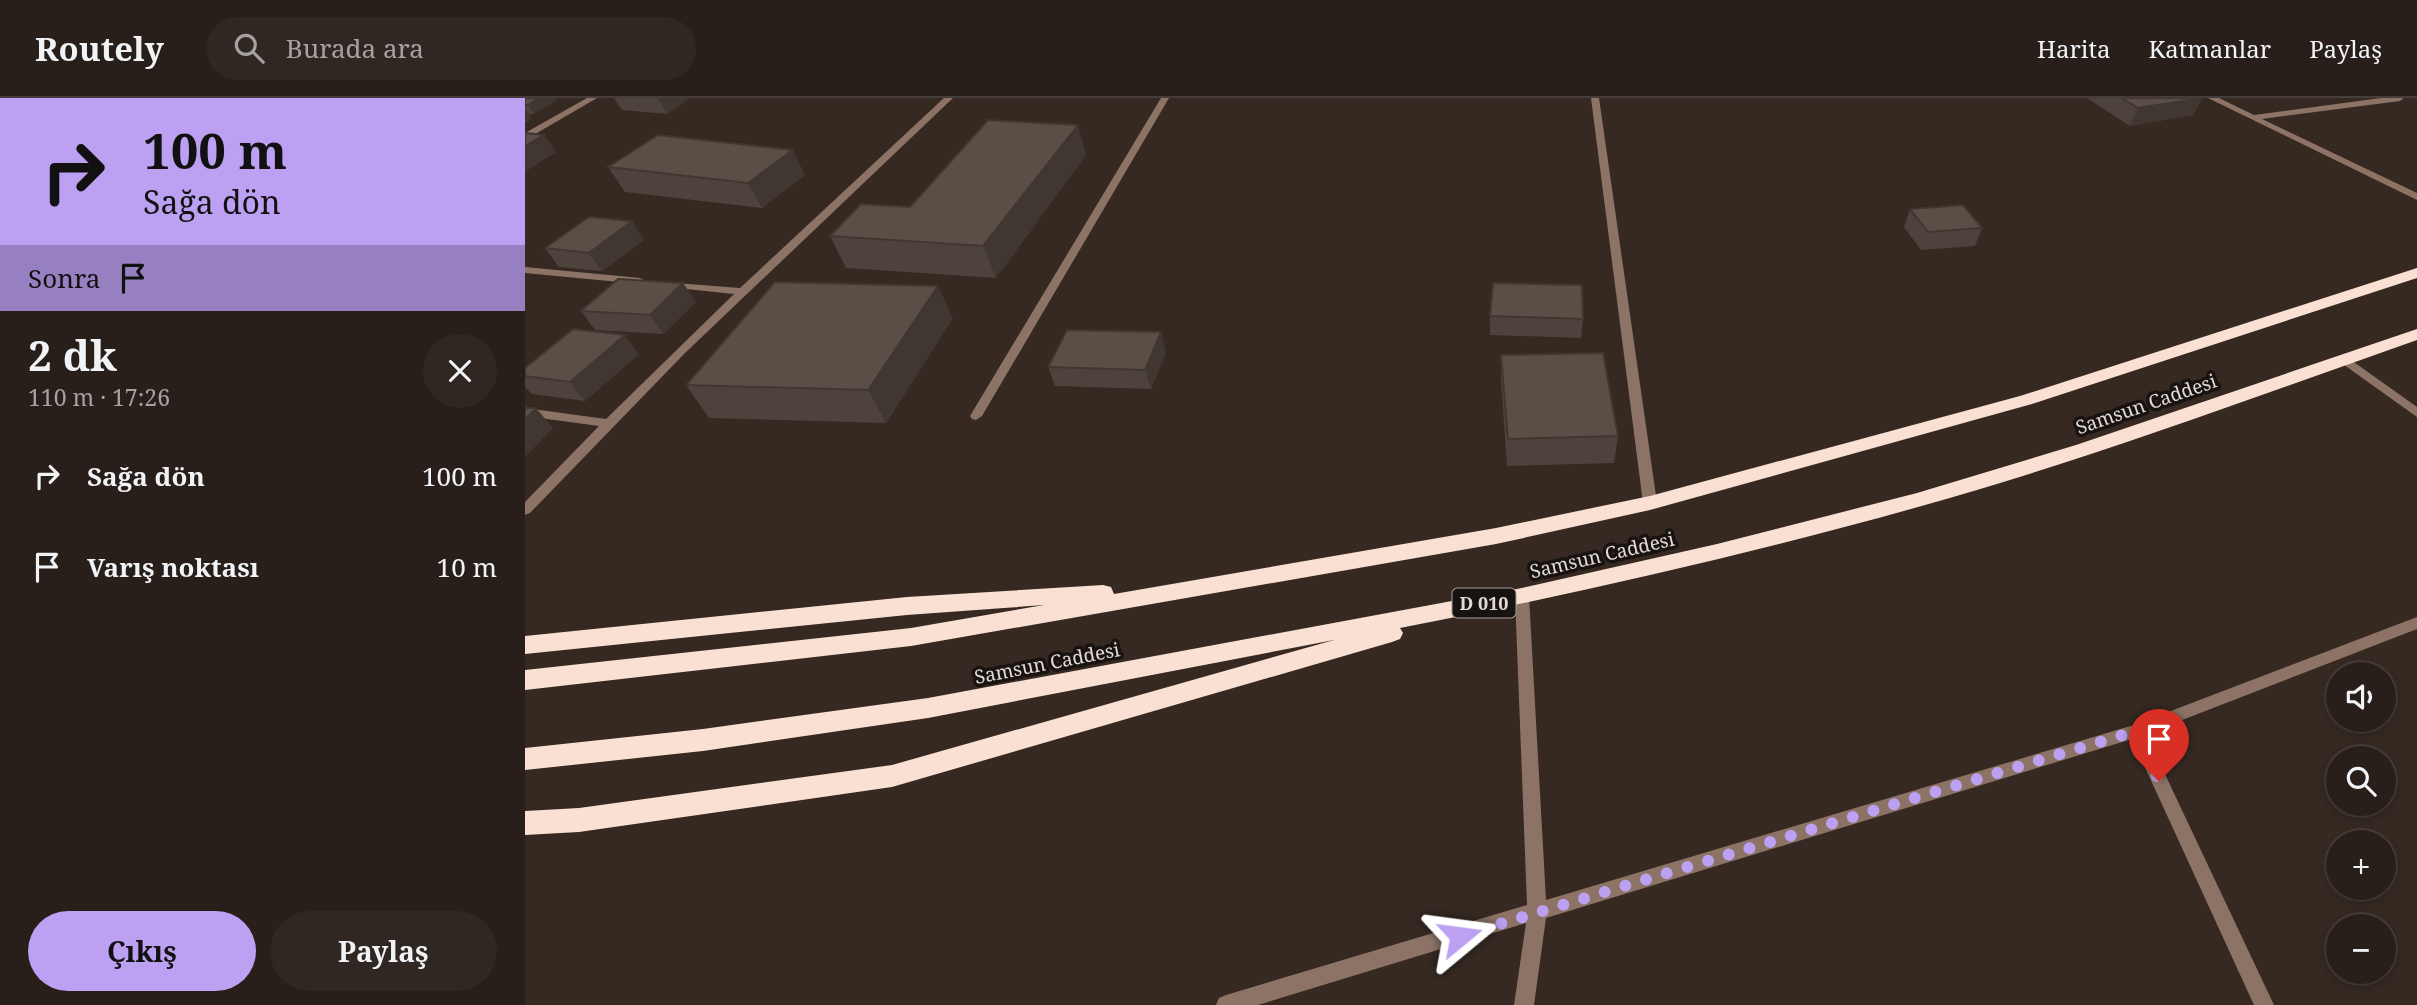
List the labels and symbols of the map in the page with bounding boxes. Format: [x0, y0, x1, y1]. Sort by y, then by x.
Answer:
street label: Samsun Caddesi [2072, 368, 2220, 440]
street label: Samsun Caddesi [1527, 526, 1677, 584]
road number: D 010 [1453, 588, 1515, 618]
street label: Samsun Caddesi [972, 636, 1122, 690]
pin [2129, 709, 2189, 781]
position arrow [1423, 899, 1497, 973]

